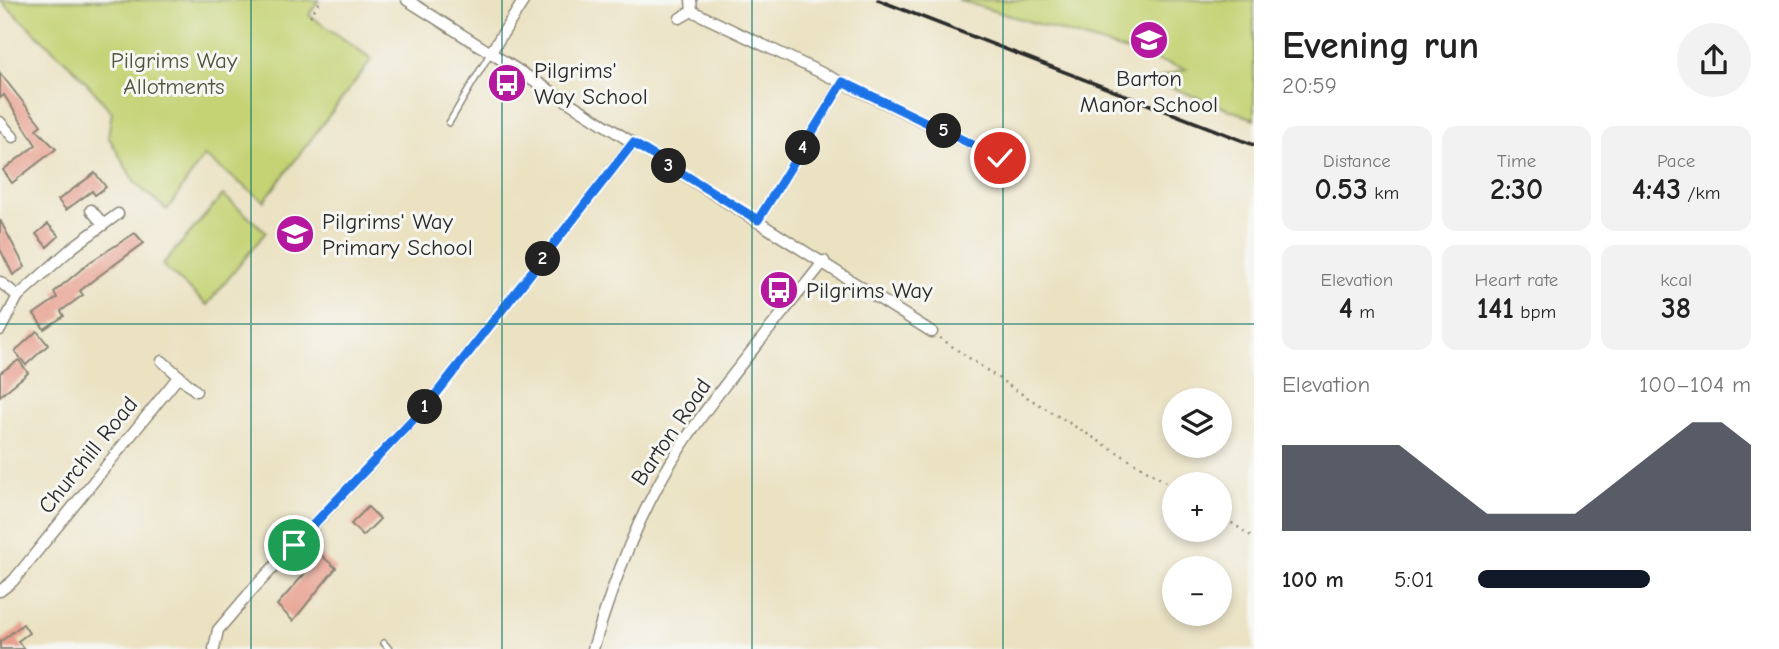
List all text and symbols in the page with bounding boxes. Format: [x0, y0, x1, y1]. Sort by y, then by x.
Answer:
school or university icon: Barton Manor School [1128, 19, 1170, 61]
button: share [1677, 23, 1751, 97]
text: Evening run [1282, 24, 1479, 68]
park label: Pilgrims Way Allotments [111, 47, 238, 100]
place label: Pilgrims' Way School [534, 57, 648, 110]
bus stop icon: Pilgrims' Way School [486, 62, 528, 104]
place label: Barton Manor School [1080, 65, 1218, 118]
text: 20:59 [1282, 72, 1337, 99]
pin: 5 [926, 114, 962, 148]
text: 5 [938, 119, 949, 141]
pin [970, 128, 1030, 188]
pin: 4 [786, 130, 820, 166]
text: 4 [798, 136, 807, 158]
icon: check [981, 139, 1019, 177]
pin: 3 [652, 148, 686, 184]
text: Distance [1323, 150, 1391, 172]
text: Time [1497, 150, 1536, 172]
text: Pace [1657, 150, 1695, 172]
text: 3 [664, 154, 673, 176]
text: 0.53 [1315, 172, 1368, 207]
text: 2:30 [1490, 172, 1543, 207]
text: 4:43 [1632, 172, 1681, 207]
text: km [1368, 182, 1399, 204]
text: /km [1681, 182, 1721, 204]
place label: Pilgrims' Way Primary School [322, 208, 473, 261]
school or university icon: Pilgrims' Way Primary School [274, 213, 316, 255]
pin: 2 [526, 242, 560, 276]
text: 2 [538, 247, 547, 269]
bus stop icon: Pilgrims Way [758, 269, 800, 311]
text: Elevation [1320, 269, 1393, 291]
text: Heart rate [1475, 269, 1558, 291]
text: kcal [1660, 269, 1692, 291]
place label: Pilgrims Way [806, 277, 933, 304]
text: 4 [1339, 291, 1353, 326]
text: 141 [1477, 291, 1514, 326]
text: 38 [1661, 291, 1691, 326]
text: m [1353, 301, 1375, 323]
text: bpm [1514, 301, 1556, 323]
text: Elevation [1282, 371, 1370, 398]
text: 100–104 m [1639, 371, 1751, 398]
street label: Barton Road [625, 373, 717, 491]
map controls [1162, 388, 1232, 626]
button: layers [1162, 388, 1232, 458]
pin: 1 [408, 390, 442, 424]
street label: Churchill Road [33, 391, 143, 519]
text: 1 [421, 395, 428, 417]
button: + [1162, 472, 1232, 542]
pin [264, 515, 324, 575]
icon: arrive [275, 526, 313, 564]
button: − [1162, 556, 1232, 626]
text: 100 m [1282, 566, 1344, 593]
text: 5:01 [1394, 566, 1434, 593]

